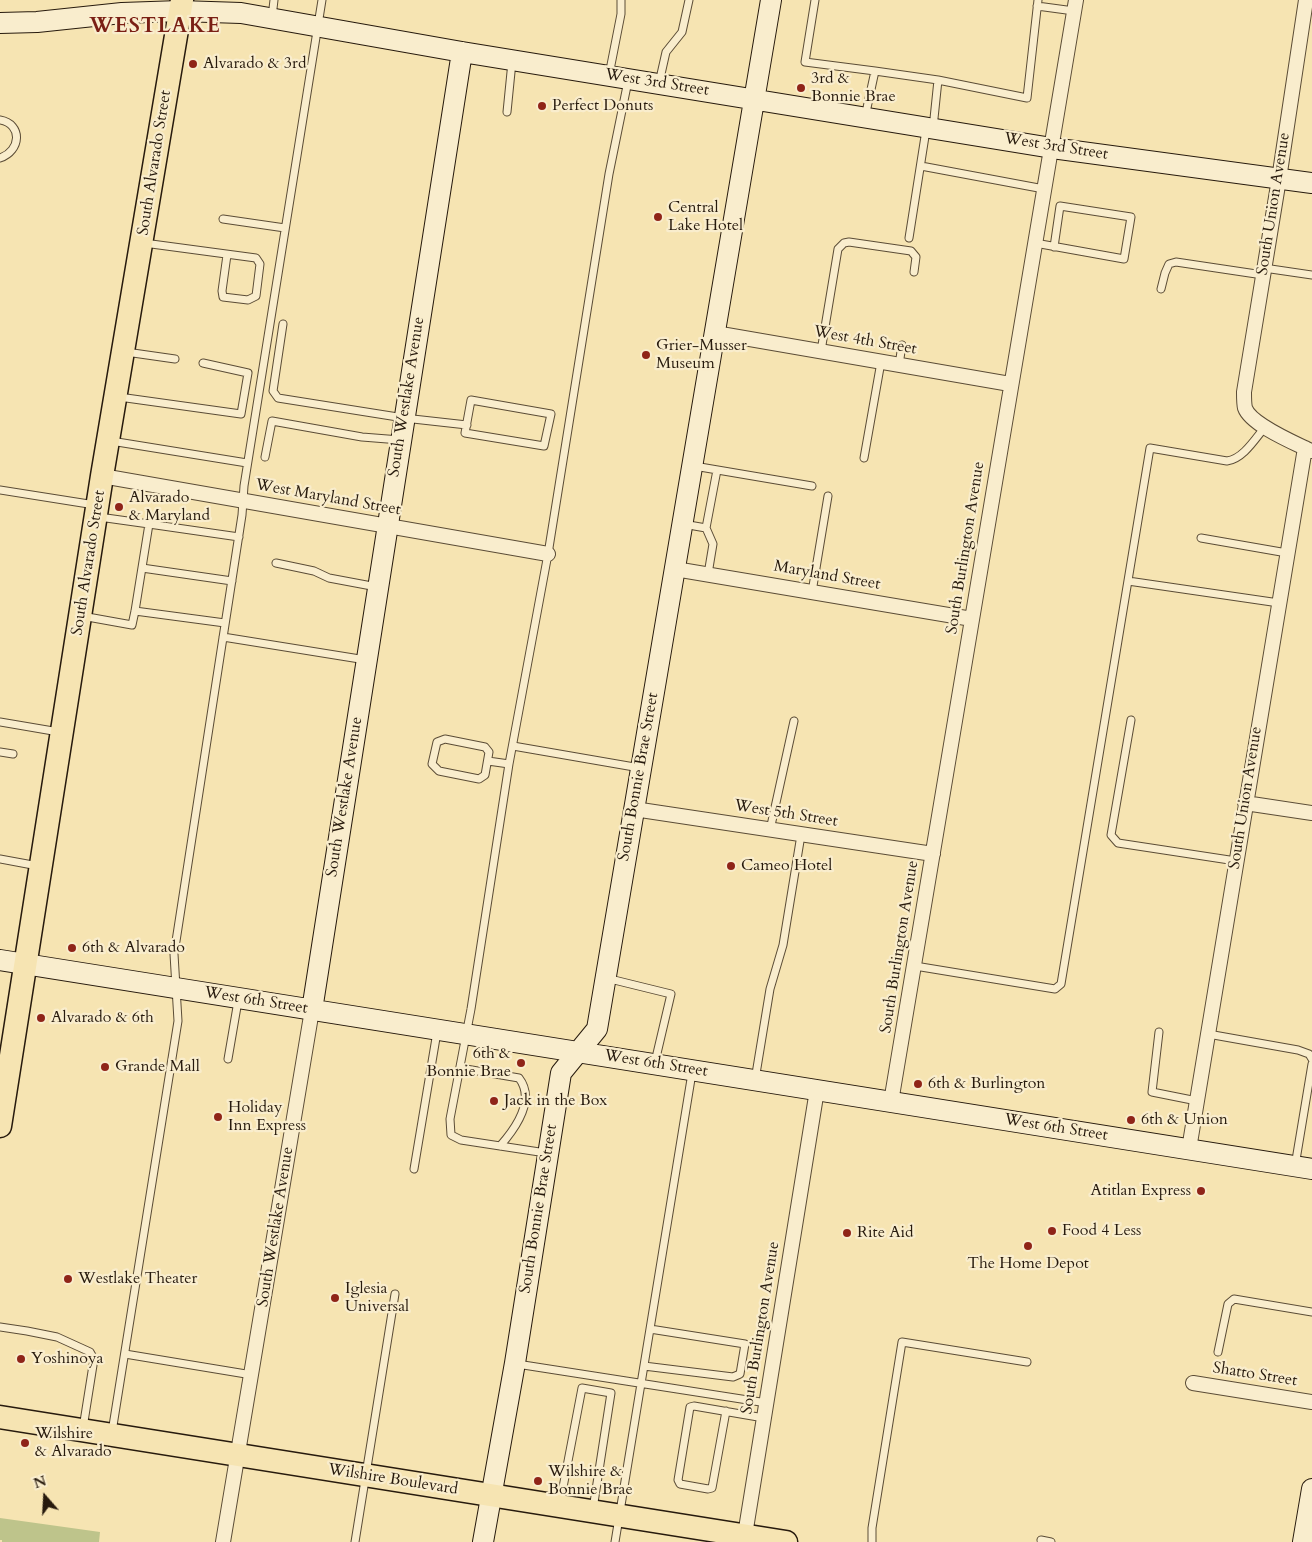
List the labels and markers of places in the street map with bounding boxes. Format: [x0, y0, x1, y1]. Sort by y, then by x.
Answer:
place label: Alvarado & 3rd [203, 54, 306, 74]
marker: Alvarado & 3rd [187, 58, 199, 70]
place label: 3rd & Bonnie Brae [811, 69, 896, 107]
marker: 3rd & Bonnie Brae [795, 82, 807, 94]
place label: Perfect Donuts [552, 96, 653, 116]
marker: Perfect Donuts [536, 100, 548, 112]
place label: Central Lake Hotel [668, 198, 743, 236]
marker: Central Lake Hotel [652, 211, 664, 223]
place label: Grier-Musser Museum [656, 336, 747, 374]
marker: Grier-Musser Museum [640, 349, 652, 361]
place label: Alvarado & Maryland [129, 488, 210, 526]
marker: Alvarado & Maryland [113, 501, 125, 513]
place label: Cameo Hotel [741, 856, 832, 876]
marker: Cameo Hotel [725, 860, 737, 872]
place label: 6th & Alvarado [82, 938, 185, 958]
marker: 6th & Alvarado [66, 942, 78, 954]
place label: Alvarado & 6th [51, 1008, 154, 1028]
marker: Alvarado & 6th [35, 1012, 47, 1024]
place label: 6th & Bonnie Brae [426, 1044, 511, 1082]
place label: Grande Mall [115, 1057, 200, 1077]
marker: 6th & Bonnie Brae [515, 1057, 527, 1069]
marker: Grande Mall [99, 1061, 111, 1073]
place label: 6th & Burlington [928, 1074, 1045, 1094]
marker: 6th & Burlington [912, 1078, 924, 1090]
place label: Jack in the Box [504, 1091, 607, 1111]
marker: Jack in the Box [488, 1095, 500, 1107]
place label: Holiday Inn Express [228, 1098, 306, 1136]
place label: 6th & Union [1141, 1110, 1228, 1130]
marker: Holiday Inn Express [212, 1111, 224, 1123]
marker: 6th & Union [1125, 1114, 1137, 1126]
place label: Atitlan Express [1090, 1181, 1191, 1201]
marker: Atitlan Express [1195, 1185, 1207, 1197]
place label: Food 4 Less [1062, 1221, 1141, 1241]
place label: Rite Aid [857, 1223, 914, 1243]
marker: Food 4 Less [1046, 1225, 1058, 1237]
marker: Rite Aid [841, 1227, 853, 1239]
marker: The Home Depot [1022, 1240, 1034, 1252]
place label: The Home Depot [967, 1254, 1089, 1274]
place label: Westlake Theater [78, 1269, 197, 1289]
marker: Westlake Theater [62, 1273, 74, 1285]
place label: Iglesia Universal [345, 1279, 409, 1317]
marker: Iglesia Universal [329, 1292, 341, 1304]
place label: Yoshinoya [31, 1349, 103, 1369]
marker: Yoshinoya [15, 1353, 27, 1365]
place label: Wilshire & Alvarado [35, 1424, 112, 1462]
marker: Wilshire & Alvarado [19, 1437, 31, 1449]
place label: Wilshire & Bonnie Brae [548, 1462, 633, 1500]
marker: Wilshire & Bonnie Brae [532, 1475, 544, 1487]

